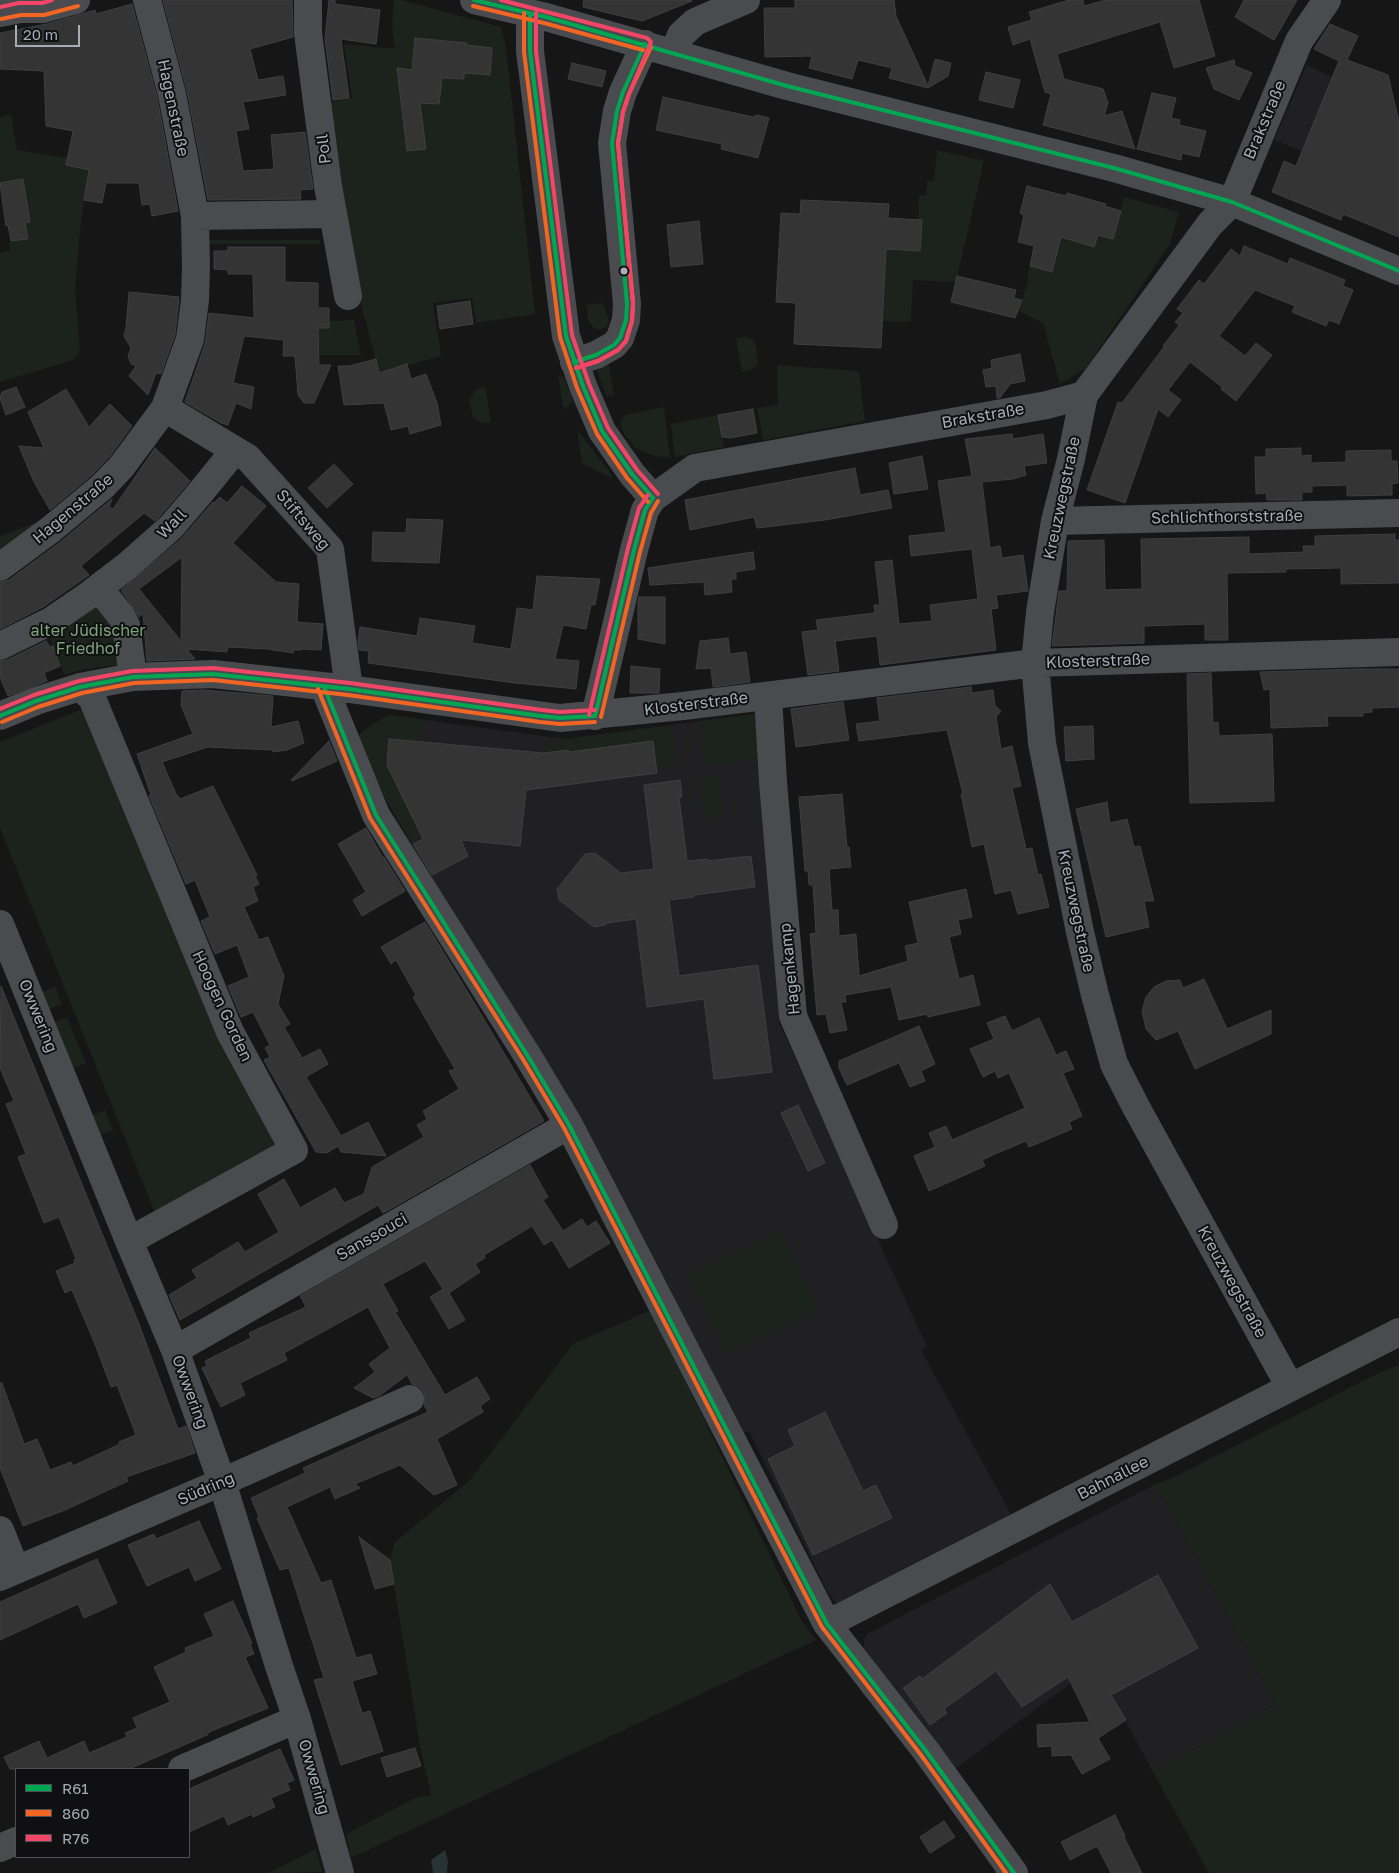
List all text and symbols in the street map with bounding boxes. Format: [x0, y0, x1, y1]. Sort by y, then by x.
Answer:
scale bar [18, 15, 82, 47]
text: 20 m [23, 25, 58, 43]
street label: Hagenstraße [153, 58, 193, 158]
street label: Brakstraße [1240, 78, 1290, 162]
street label: Poll [313, 133, 335, 165]
unlabelled marker [619, 266, 629, 276]
street label: Brakstraße [940, 399, 1026, 433]
street label: Kreuzwegstraße [1040, 435, 1084, 561]
street label: Hagenstraße [29, 470, 117, 548]
street label: Stiftsweg [272, 486, 334, 554]
street label: Wall [153, 505, 191, 543]
street label: Schlichthorststraße [1151, 506, 1303, 528]
park label: alter Jüdischer Friedhof [30, 621, 146, 659]
street label: Klosterstraße [1045, 650, 1151, 672]
street label: Klosterstraße [643, 688, 749, 720]
street label: Kreuzwegstraße [1054, 848, 1098, 974]
street label: Hagenkamp [776, 922, 804, 1016]
street label: Hoogen Gorden [188, 947, 256, 1065]
street label: Owwering [15, 977, 61, 1055]
street label: Sanssouci [333, 1209, 411, 1265]
street label: Kreuzwegstraße [1193, 1223, 1271, 1341]
street label: Owwering [168, 1352, 212, 1432]
street label: Bahnallee [1074, 1452, 1152, 1504]
street label: Südring [175, 1468, 237, 1510]
street label: Owwering [294, 1737, 334, 1817]
legend [15, 1768, 190, 1858]
text: R61 [62, 1779, 89, 1797]
text: 860 [62, 1804, 90, 1822]
text: R76 [62, 1829, 89, 1847]

